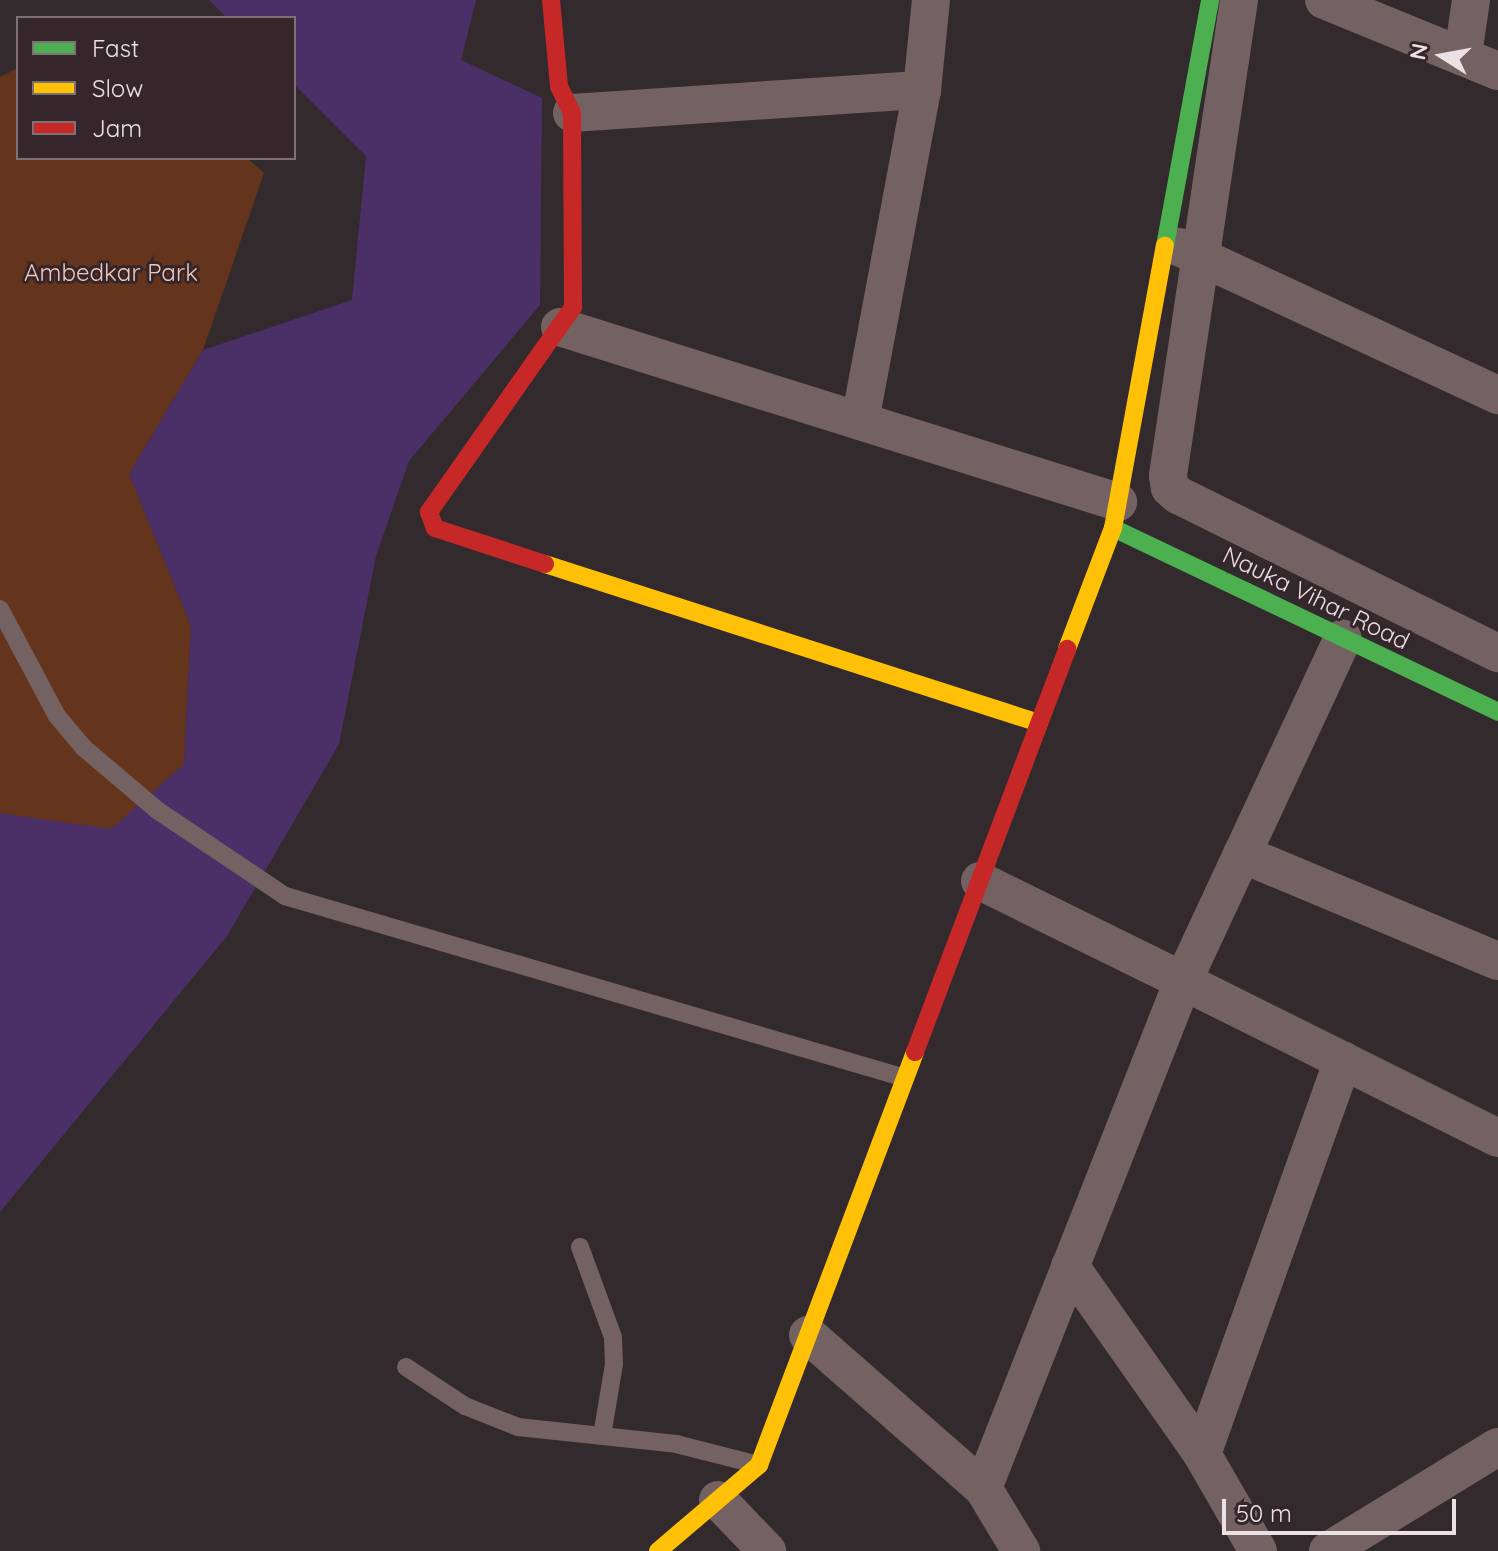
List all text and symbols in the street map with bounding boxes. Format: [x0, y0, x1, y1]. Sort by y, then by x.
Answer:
legend [16, 16, 296, 160]
north arrow [1402, 16, 1482, 96]
text: Fast [92, 33, 139, 63]
text: N [1403, 41, 1434, 62]
text: Slow [92, 73, 143, 103]
text: Jam [92, 113, 142, 143]
park label: Ambedkar Park [24, 259, 198, 287]
street label: Nauka Vihar Road [1218, 540, 1414, 656]
scale bar [1226, 1483, 1460, 1533]
text: 50 m [1236, 1498, 1292, 1528]

